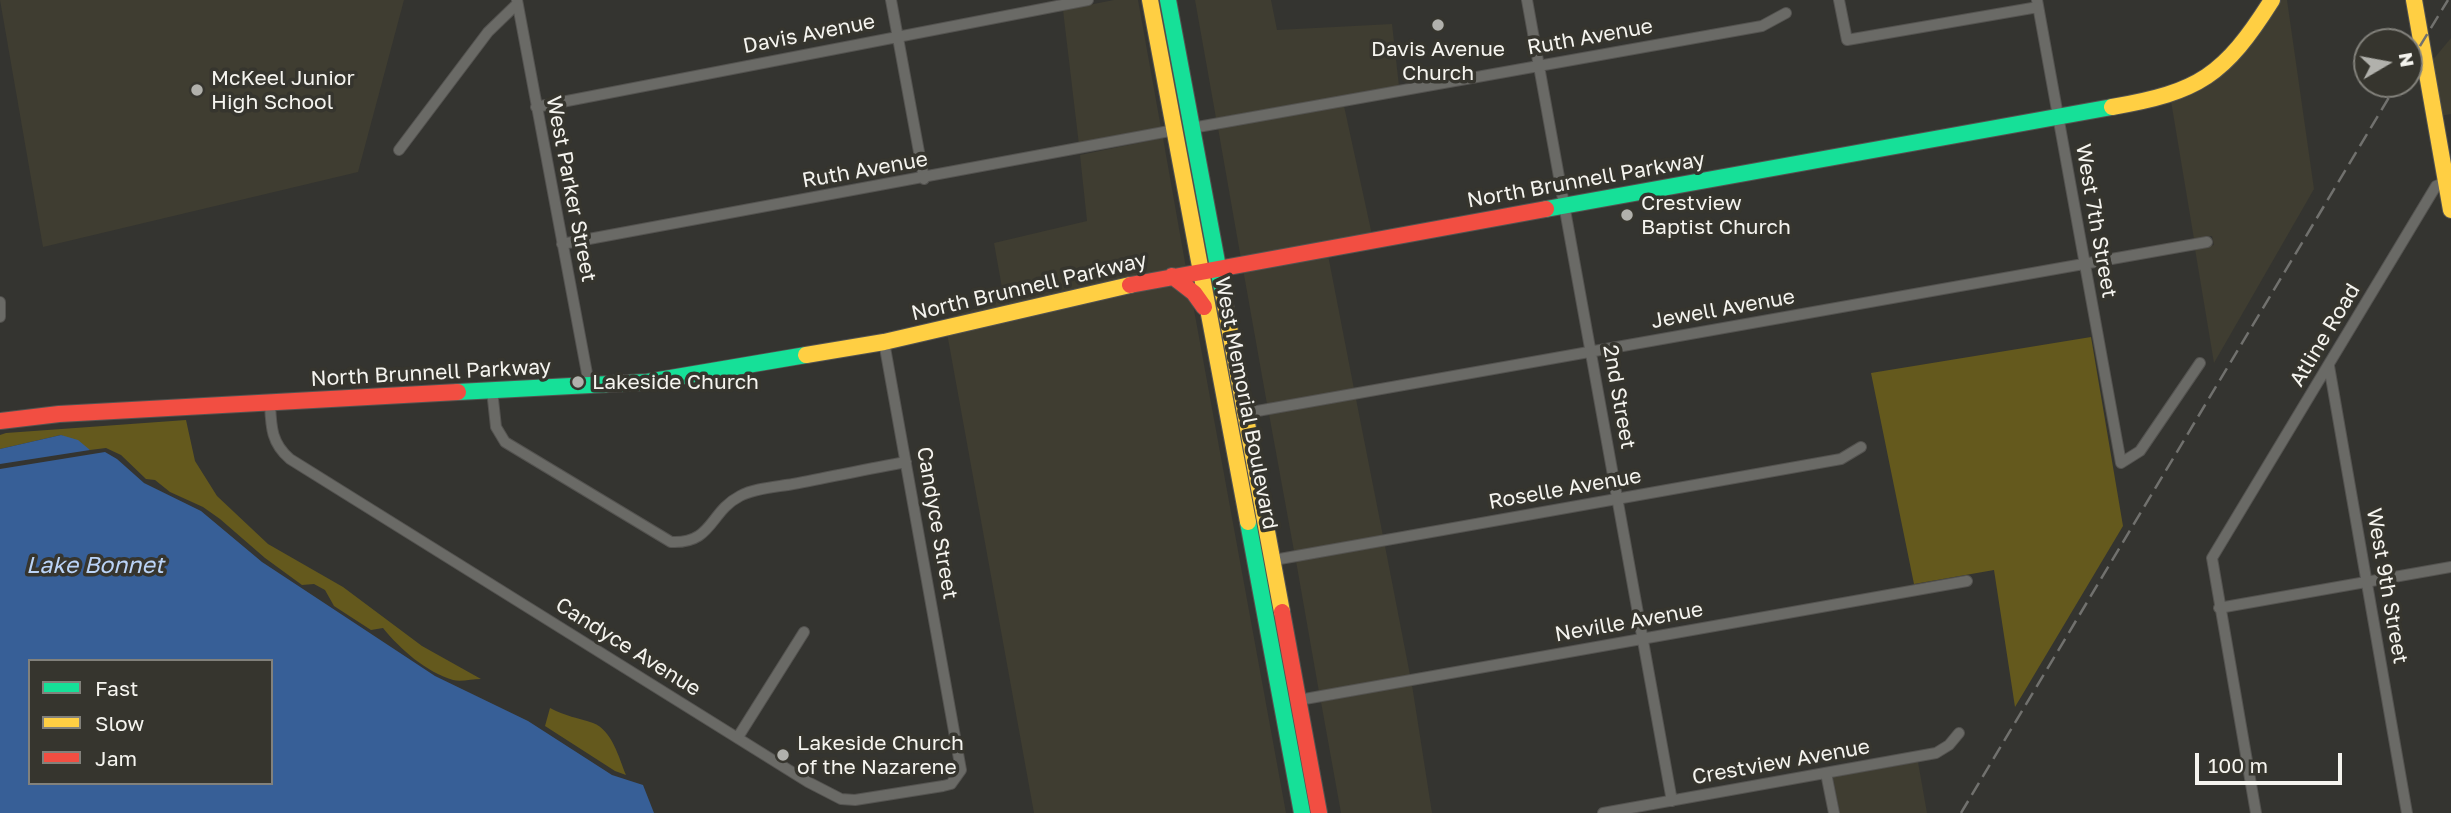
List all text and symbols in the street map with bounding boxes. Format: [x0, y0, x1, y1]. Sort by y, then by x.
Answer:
street label: Davis Avenue [741, 9, 877, 59]
street label: Ruth Avenue [1525, 14, 1655, 60]
marker: Davis Avenue Church [1430, 17, 1446, 33]
north arrow [2353, 28, 2423, 98]
place label: Davis Avenue Church [1371, 36, 1505, 86]
text: N [2395, 50, 2420, 69]
place label: McKeel Junior High School [211, 65, 355, 115]
marker: McKeel Junior High School [189, 82, 205, 98]
street label: West Parker Street [541, 94, 601, 284]
street label: West 7th Street [2070, 142, 2122, 300]
street label: Ruth Avenue [800, 147, 930, 193]
street label: North Brunnell Parkway [1465, 147, 1707, 213]
place label: Crestview Baptist Church [1641, 190, 1791, 240]
marker: Crestview Baptist Church [1619, 207, 1635, 223]
street label: North Brunnell Parkway [909, 248, 1149, 326]
street label: West Memorial Boulevard [1209, 275, 1283, 531]
street label: Atline Road [2284, 279, 2366, 391]
street label: Jewell Avenue [1649, 284, 1797, 334]
street label: 2nd Street [1597, 343, 1641, 451]
street label: North Brunnell Parkway [310, 354, 552, 392]
place label: Lakeside Church [592, 369, 759, 395]
marker: Lakeside Church [570, 374, 586, 390]
street label: Candyce Street [911, 445, 963, 601]
street label: Roselle Avenue [1487, 463, 1643, 515]
street label: West 9th Street [2361, 506, 2413, 666]
water label: Lake Bonnet [26, 552, 164, 580]
street label: Candyce Avenue [551, 592, 705, 702]
street label: Neville Avenue [1553, 597, 1705, 647]
legend [28, 659, 273, 785]
text: Fast [95, 675, 138, 701]
text: Slow [95, 710, 144, 736]
place label: Lakeside Church of the Nazarene [797, 730, 964, 780]
street label: Crestview Avenue [1690, 734, 1872, 790]
scale bar [2199, 740, 2346, 784]
text: Jam [95, 745, 137, 771]
marker: Lakeside Church of the Nazarene [775, 747, 791, 763]
text: 100 m [2208, 752, 2268, 778]

